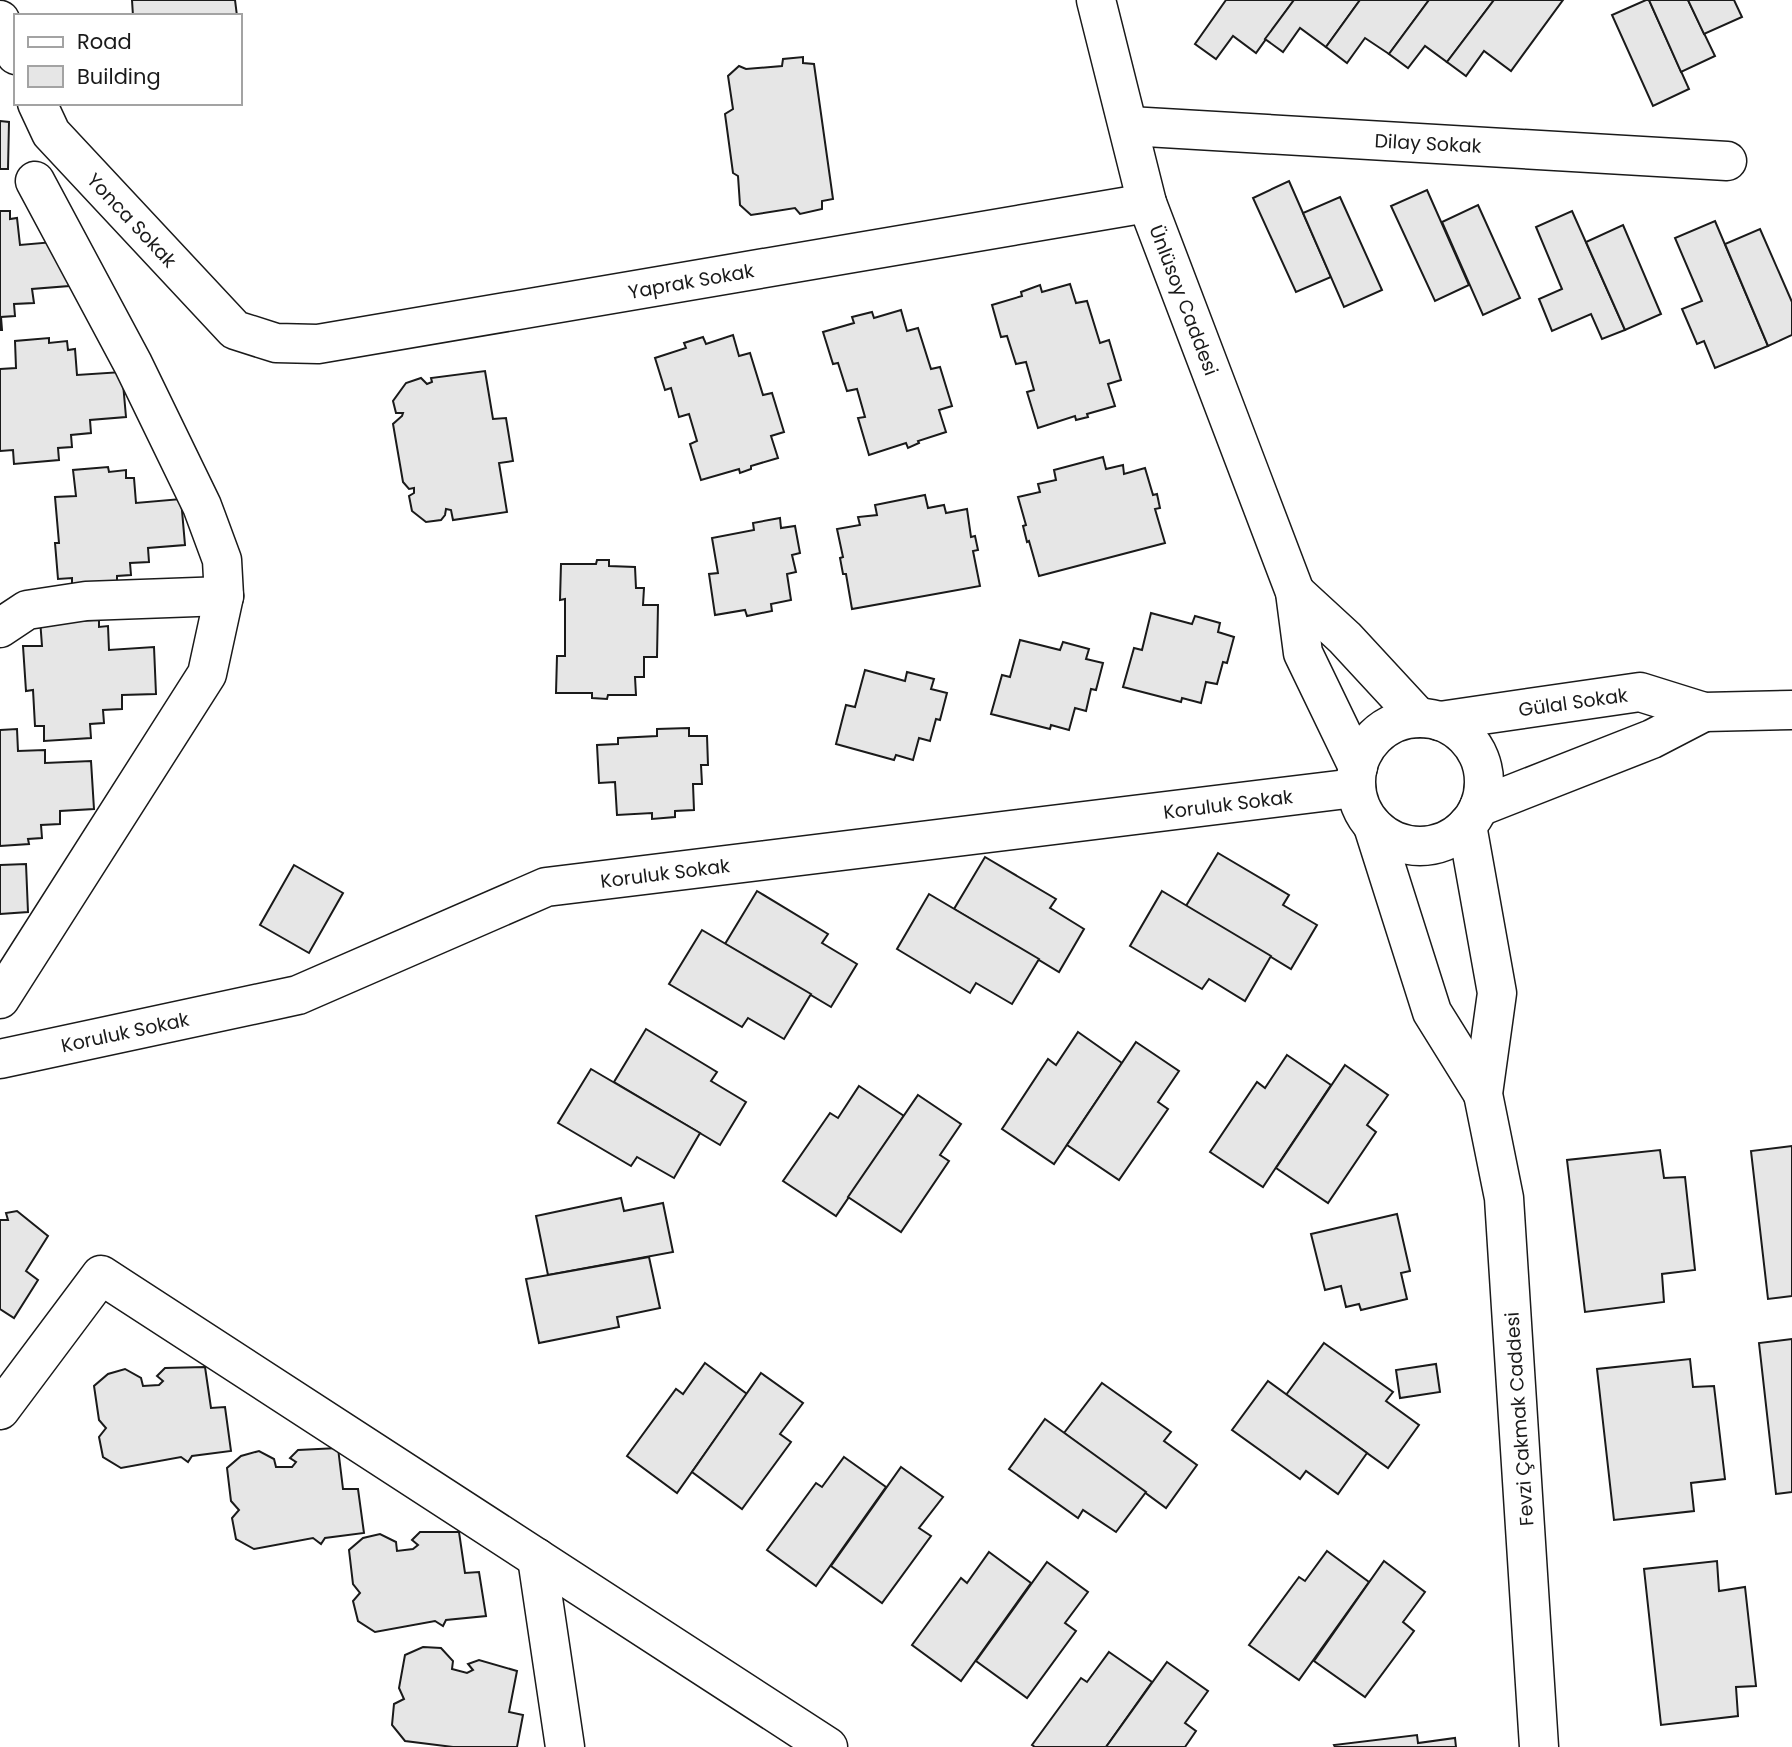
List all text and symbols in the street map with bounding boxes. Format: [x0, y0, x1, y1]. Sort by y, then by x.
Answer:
legend [14, 14, 242, 105]
text: Road [77, 27, 132, 56]
text: Building [77, 62, 161, 91]
street label: Dilay Sokak [1374, 127, 1482, 160]
street label: Yonca Sokak [81, 167, 183, 274]
street label: Ünlüsoy Caddesi [1142, 221, 1225, 379]
street label: Yaprak Sokak [626, 257, 756, 306]
street label: Gülal Sokak [1517, 681, 1630, 724]
street label: Koruluk Sokak [1162, 783, 1295, 826]
street label: Koruluk Sokak [599, 852, 732, 895]
street label: Koruluk Sokak [59, 1006, 192, 1059]
street label: Fevzi Çakmak Caddesi [1499, 1311, 1540, 1527]

